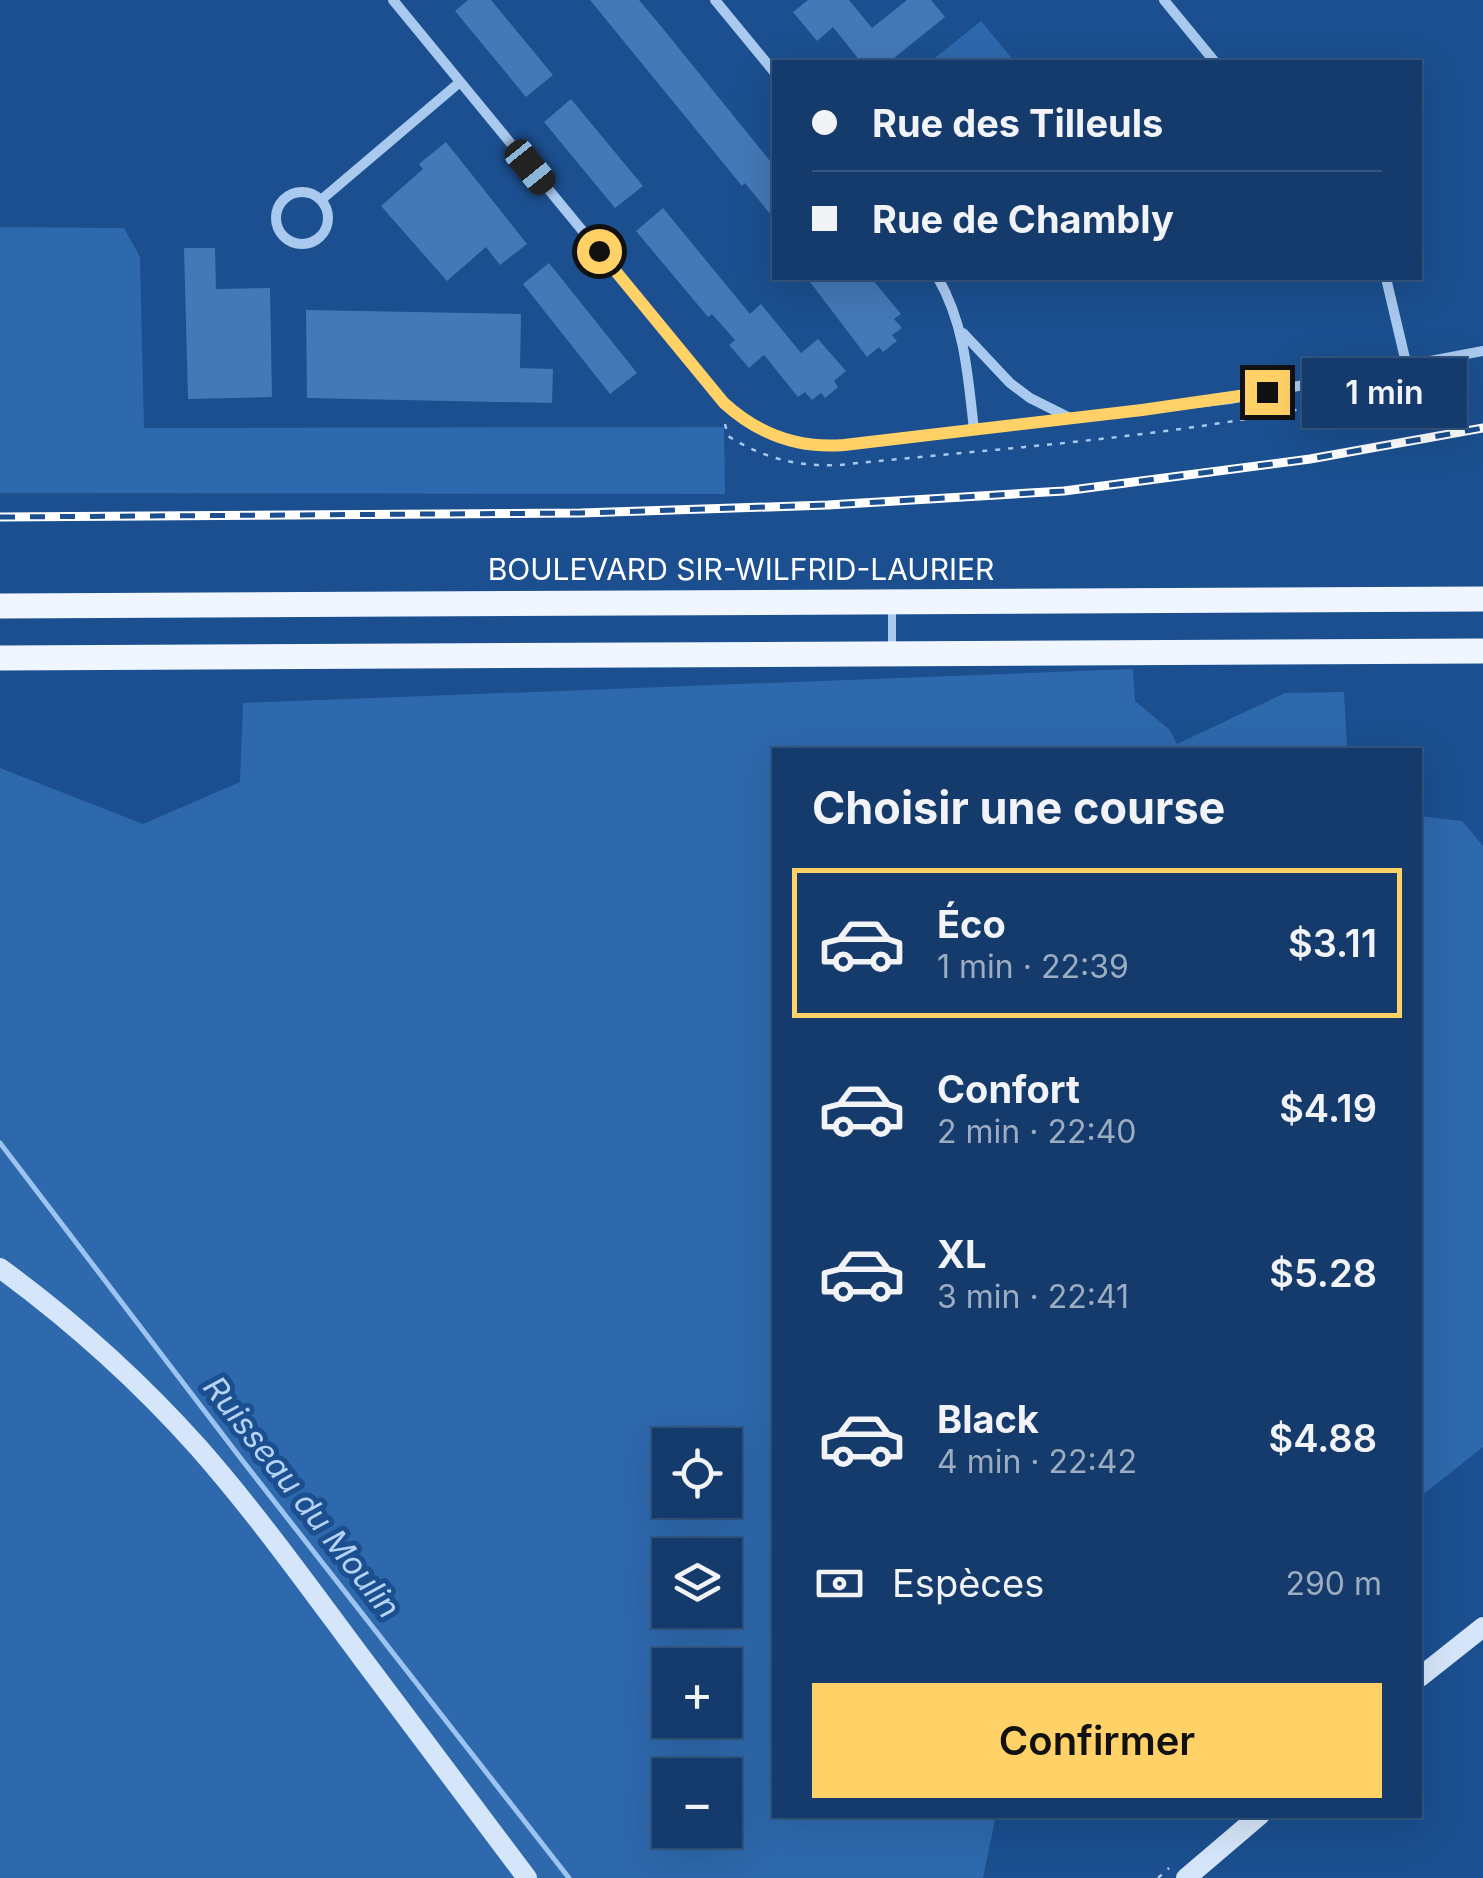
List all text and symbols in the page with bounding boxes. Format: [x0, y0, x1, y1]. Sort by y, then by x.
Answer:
text: Rue des Tilleuls [872, 100, 1163, 146]
car [499, 134, 561, 200]
text: Rue de Chambly [872, 196, 1174, 242]
route start [577, 229, 622, 274]
callout: 1 min [1302, 357, 1467, 427]
route end [1245, 370, 1290, 415]
text: 1 min [1345, 373, 1424, 412]
street label: BOULEVARD SIR-WILFRID-LAURIER [488, 551, 994, 587]
text: Choisir une course [812, 780, 1225, 835]
icon: car [817, 898, 907, 988]
text: Éco [937, 901, 1006, 947]
text: $3.11 [1288, 920, 1377, 966]
text: 1 min · 22:39 [937, 947, 1129, 986]
icon: car [817, 1063, 907, 1153]
text: Confort [937, 1066, 1080, 1112]
text: $4.19 [1279, 1085, 1377, 1131]
text: 2 min · 22:40 [937, 1112, 1137, 1151]
icon: car [817, 1228, 907, 1318]
text: XL [937, 1231, 987, 1277]
text: $5.28 [1269, 1250, 1377, 1296]
text: 3 min · 22:41 [937, 1277, 1129, 1316]
water label: Ruisseau du Moulin [195, 1368, 409, 1626]
icon: car [817, 1393, 907, 1483]
text: Black [937, 1396, 1039, 1442]
text: $4.88 [1268, 1415, 1377, 1461]
map controls [652, 1428, 742, 1848]
button: locate [652, 1428, 742, 1518]
text: 4 min · 22:42 [937, 1442, 1137, 1481]
button: layers [652, 1538, 742, 1628]
icon: cash [812, 1556, 867, 1611]
text: Espèces [892, 1560, 1044, 1606]
text: 290 m [1285, 1564, 1382, 1603]
button: + [652, 1648, 742, 1738]
button: Confirmer [812, 1683, 1382, 1798]
button: − [652, 1758, 742, 1848]

